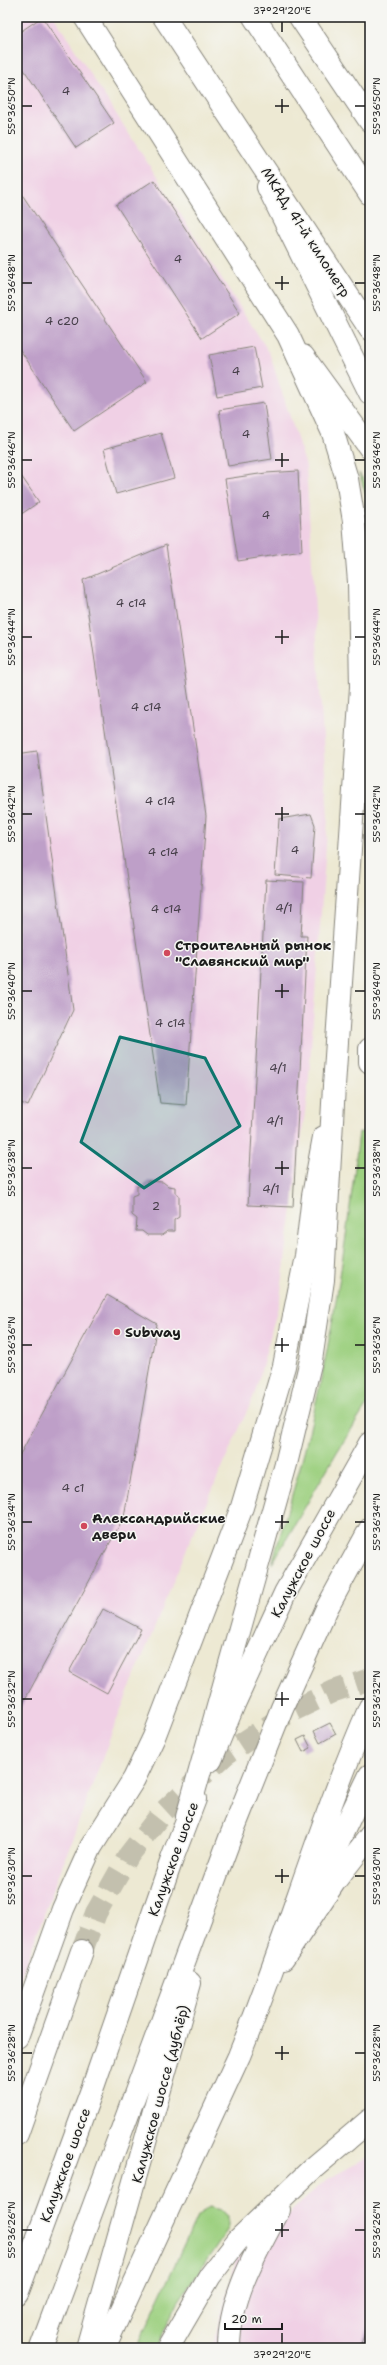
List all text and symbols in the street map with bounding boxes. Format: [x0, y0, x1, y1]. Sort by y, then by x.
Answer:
text: 37°29'20"E [253, 4, 311, 17]
text: 55°36'50"N [5, 77, 18, 135]
text: 55°36'50"N [370, 77, 383, 135]
house number: 4 [62, 83, 70, 99]
street label: МКАД, 41-й километр [257, 164, 355, 301]
house number: 4 [174, 251, 182, 267]
text: 55°36'48"N [5, 254, 18, 312]
text: 55°36'48"N [370, 254, 383, 312]
house number: 4 с20 [45, 313, 79, 329]
house number: 4 [232, 363, 240, 379]
house number: 4 [242, 426, 250, 442]
text: 55°36'46"N [5, 431, 18, 489]
text: 55°36'46"N [370, 431, 383, 489]
house number: 4 [262, 507, 270, 523]
house number: 4 c14 [116, 595, 146, 611]
text: 55°36'44"N [5, 608, 18, 666]
text: 55°36'44"N [370, 608, 383, 666]
house number: 4 c14 [131, 699, 161, 715]
text: 55°36'42"N [5, 785, 18, 843]
text: 55°36'42"N [370, 785, 383, 843]
house number: 4 c14 [145, 793, 175, 809]
house number: 4 [291, 842, 299, 858]
house number: 4 c14 [148, 844, 178, 860]
house number: 4/1 [275, 900, 293, 916]
house number: 4 c14 [151, 901, 181, 917]
place label: Строительный рынок "Славянский мир" [175, 936, 331, 970]
marker: Строительный рынок "Славянский мир" [162, 948, 172, 958]
text: 55°36'40"N [5, 962, 18, 1020]
text: 55°36'40"N [370, 962, 383, 1020]
house number: 4 c14 [155, 1015, 185, 1031]
house number: 4/1 [269, 1060, 287, 1076]
house number: 4/1 [266, 1113, 284, 1129]
text: 55°36'38"N [5, 1139, 18, 1197]
text: 55°36'38"N [370, 1139, 383, 1197]
house number: 4/1 [262, 1181, 280, 1197]
house number: 2 [152, 1198, 160, 1214]
text: 55°36'36"N [5, 1316, 18, 1374]
text: 55°36'36"N [370, 1316, 383, 1374]
place label: Subway [125, 1323, 181, 1341]
marker: Subway [112, 1327, 122, 1337]
house number: 4 с1 [62, 1480, 84, 1496]
text: 55°36'34"N [5, 1493, 18, 1551]
text: 55°36'34"N [370, 1493, 383, 1551]
street label: Калужское шоссе [267, 1505, 339, 1621]
place label: Александрийские двери [92, 1509, 226, 1543]
marker: Александрийские двери [79, 1521, 89, 1531]
text: 55°36'32"N [5, 1670, 18, 1728]
text: 55°36'32"N [370, 1670, 383, 1728]
street label: Калужское шоссе [144, 1799, 202, 1919]
text: 55°36'30"N [5, 1847, 18, 1905]
text: 55°36'30"N [370, 1847, 383, 1905]
street label: Калужское шоссе (дублёр) [128, 2003, 192, 2185]
text: 55°36'28"N [5, 2024, 18, 2082]
text: 55°36'28"N [370, 2024, 383, 2082]
street label: Калужское шоссе [36, 2105, 94, 2225]
text: 55°36'26"N [5, 2201, 18, 2259]
text: 55°36'26"N [370, 2201, 383, 2259]
scale bar [225, 2305, 282, 2331]
text: 20 m [231, 2311, 262, 2327]
text: 37°29'20"E [253, 2348, 311, 2361]

